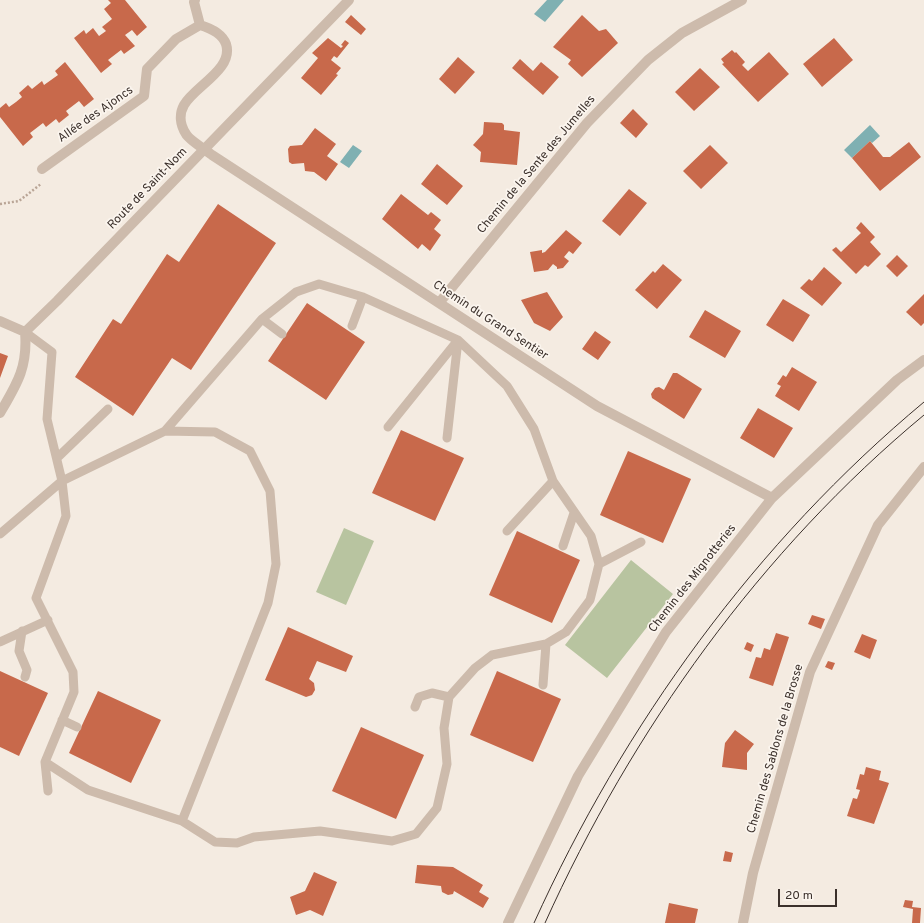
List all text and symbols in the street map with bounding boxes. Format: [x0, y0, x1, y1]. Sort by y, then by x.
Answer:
street label: Allée des Ajoncs [56, 84, 136, 146]
street label: Chemin de la Sente des Jumelles [475, 93, 599, 237]
street label: Route de Saint-Nom [105, 145, 191, 233]
street label: Chemin du Grand Sentier [430, 278, 550, 364]
street label: Chemin des Mignotteries [646, 522, 740, 636]
street label: Chemin des Sablons de la Brosse [745, 663, 807, 835]
scale bar [780, 881, 839, 907]
text: 20 m [785, 888, 813, 904]

